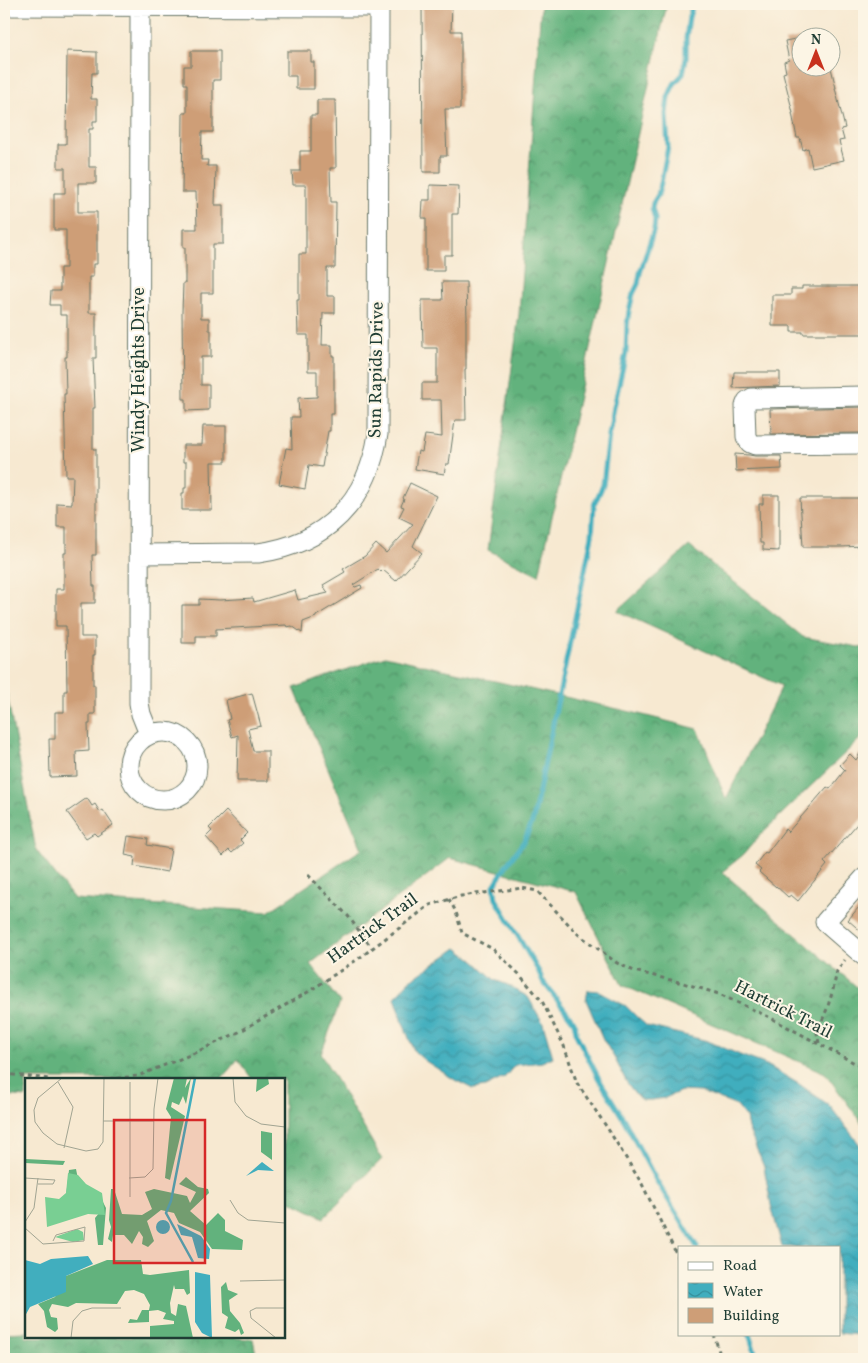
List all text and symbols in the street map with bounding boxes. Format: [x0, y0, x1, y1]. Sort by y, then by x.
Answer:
north arrow [790, 28, 840, 78]
text: N [811, 31, 821, 50]
street label: Windy Heights Drive [127, 287, 152, 453]
street label: Sun Rapids Drive [363, 301, 391, 439]
street label: Hartrick Trail [322, 887, 424, 971]
street label: Hartrick Trail [730, 975, 836, 1045]
inset map [25, 1078, 285, 1338]
legend [678, 1246, 840, 1336]
text: Road [723, 1256, 757, 1277]
text: Water [723, 1282, 763, 1303]
text: Building [723, 1306, 780, 1327]

